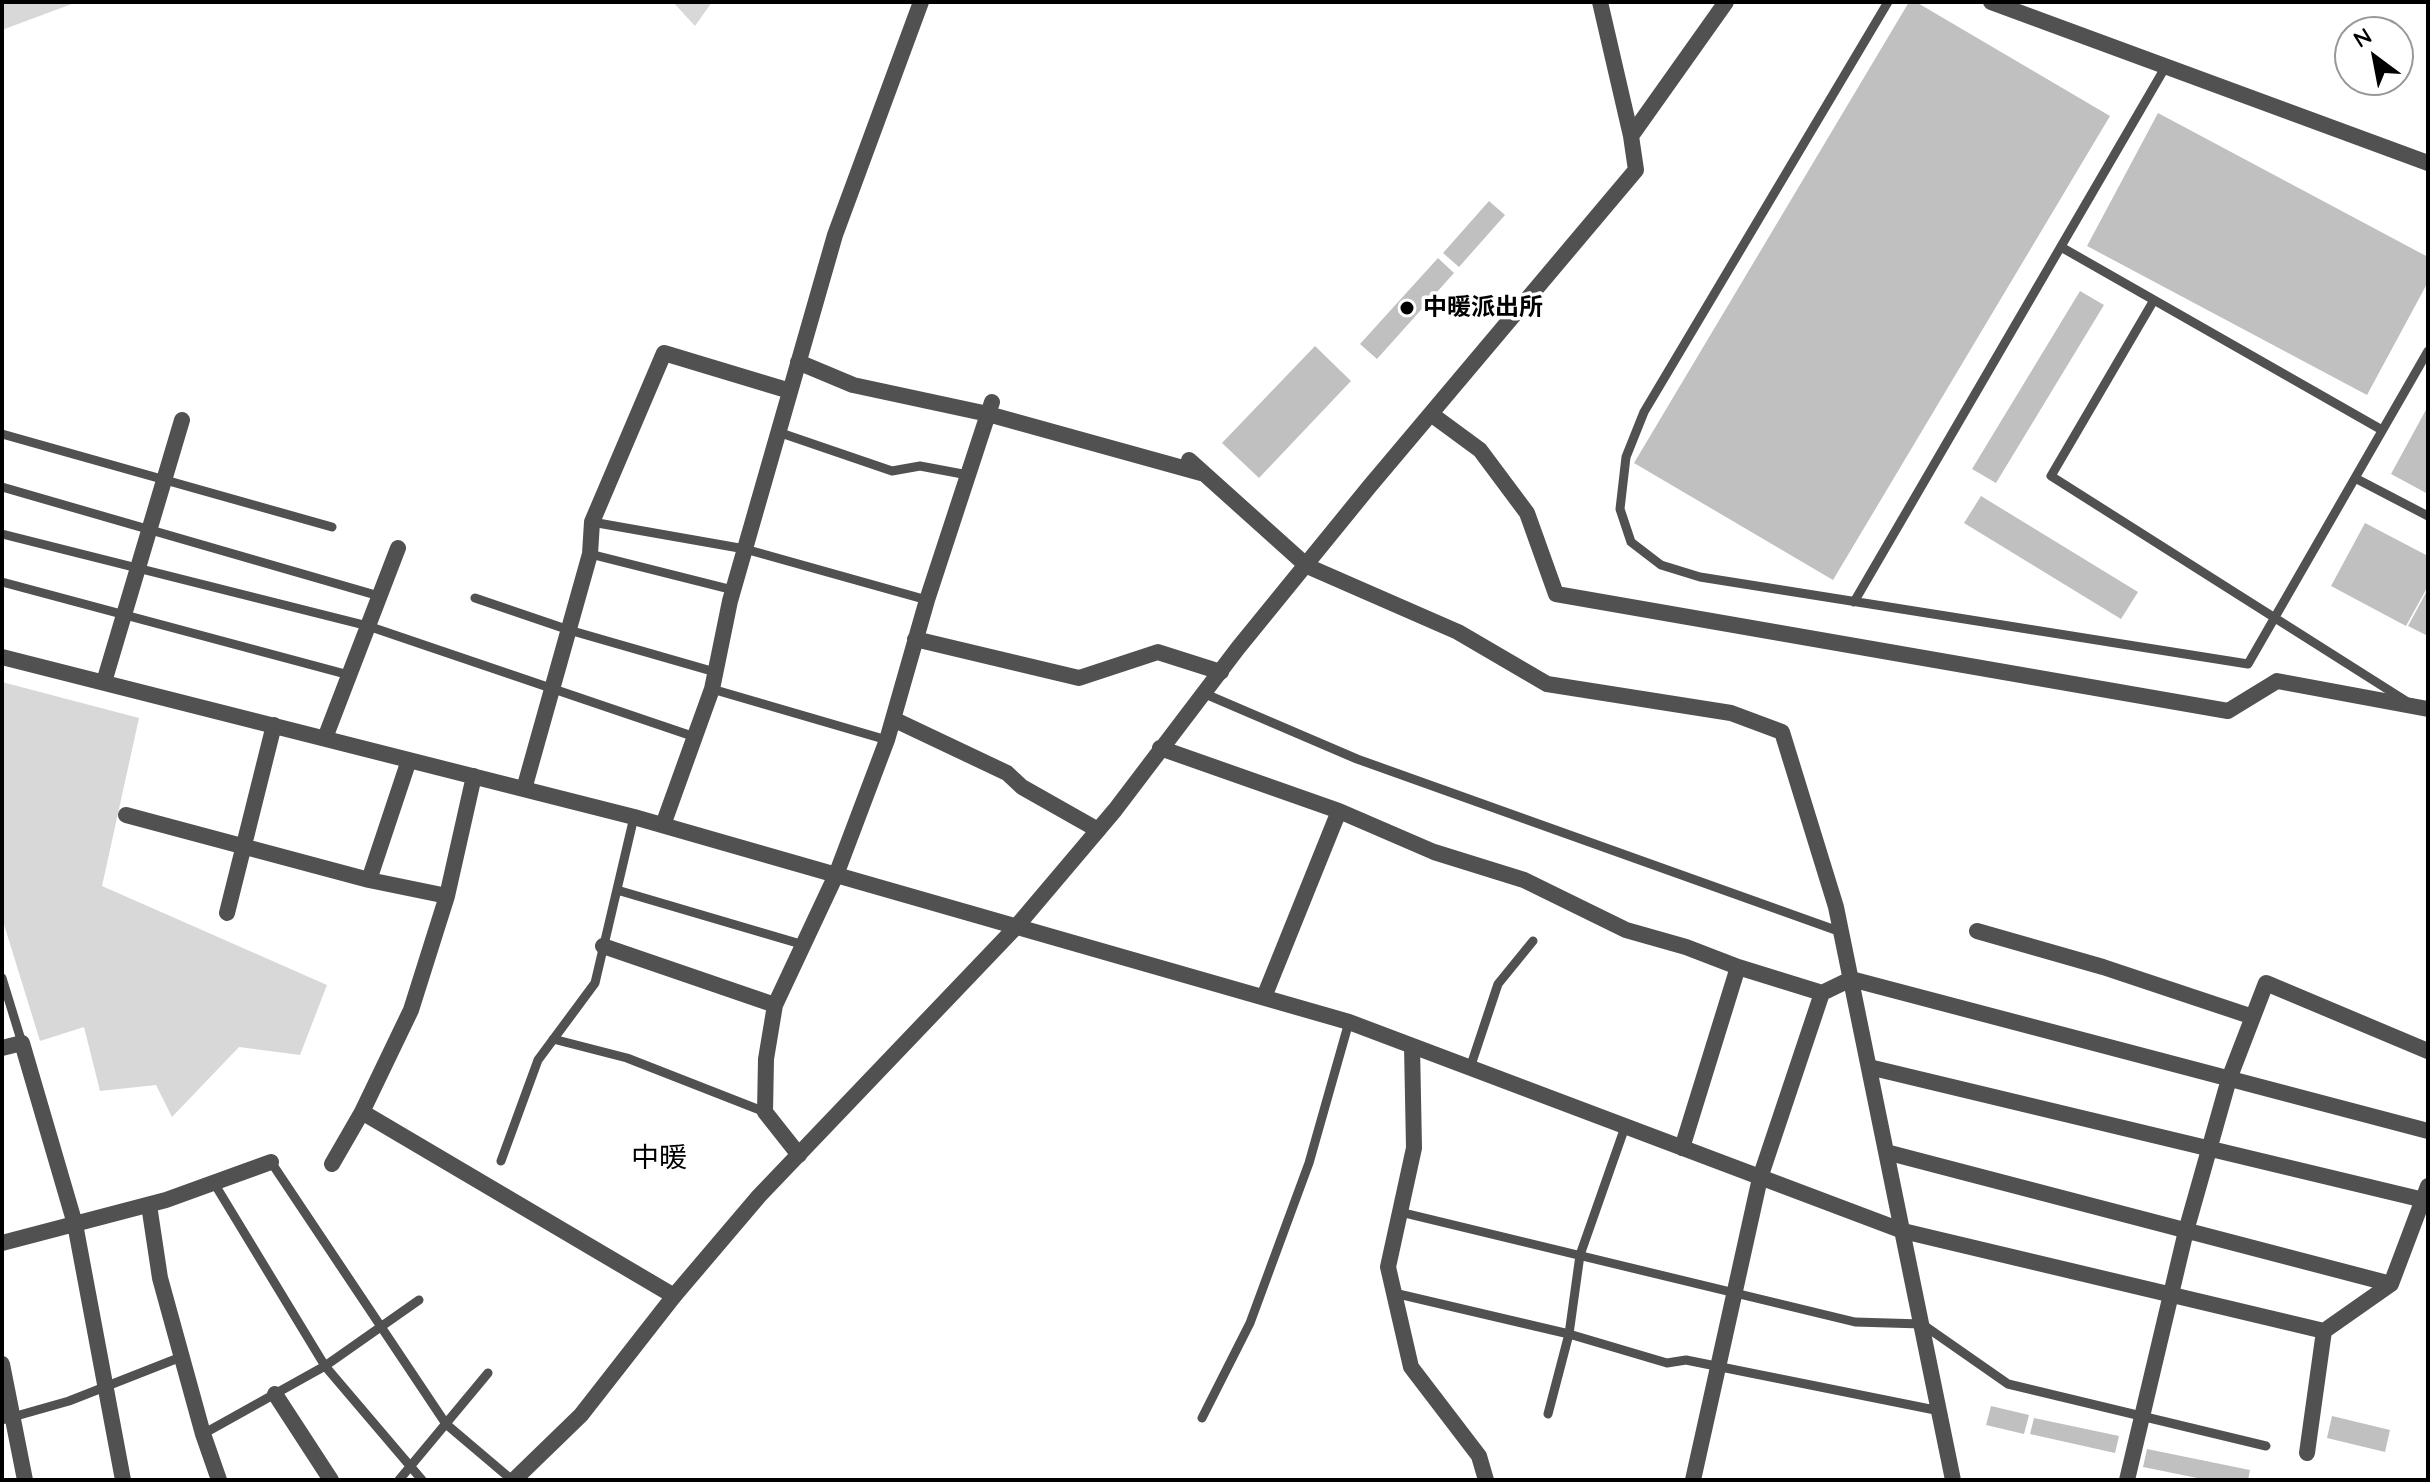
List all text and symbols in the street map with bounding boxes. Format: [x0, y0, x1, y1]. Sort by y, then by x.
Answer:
north arrow [2334, 16, 2414, 96]
text: N [2348, 21, 2377, 54]
place label: 中暖派出所 [1423, 294, 1543, 322]
marker: 中暖派出所 [1398, 299, 1416, 317]
district label: 中暖 [631, 1142, 687, 1176]

